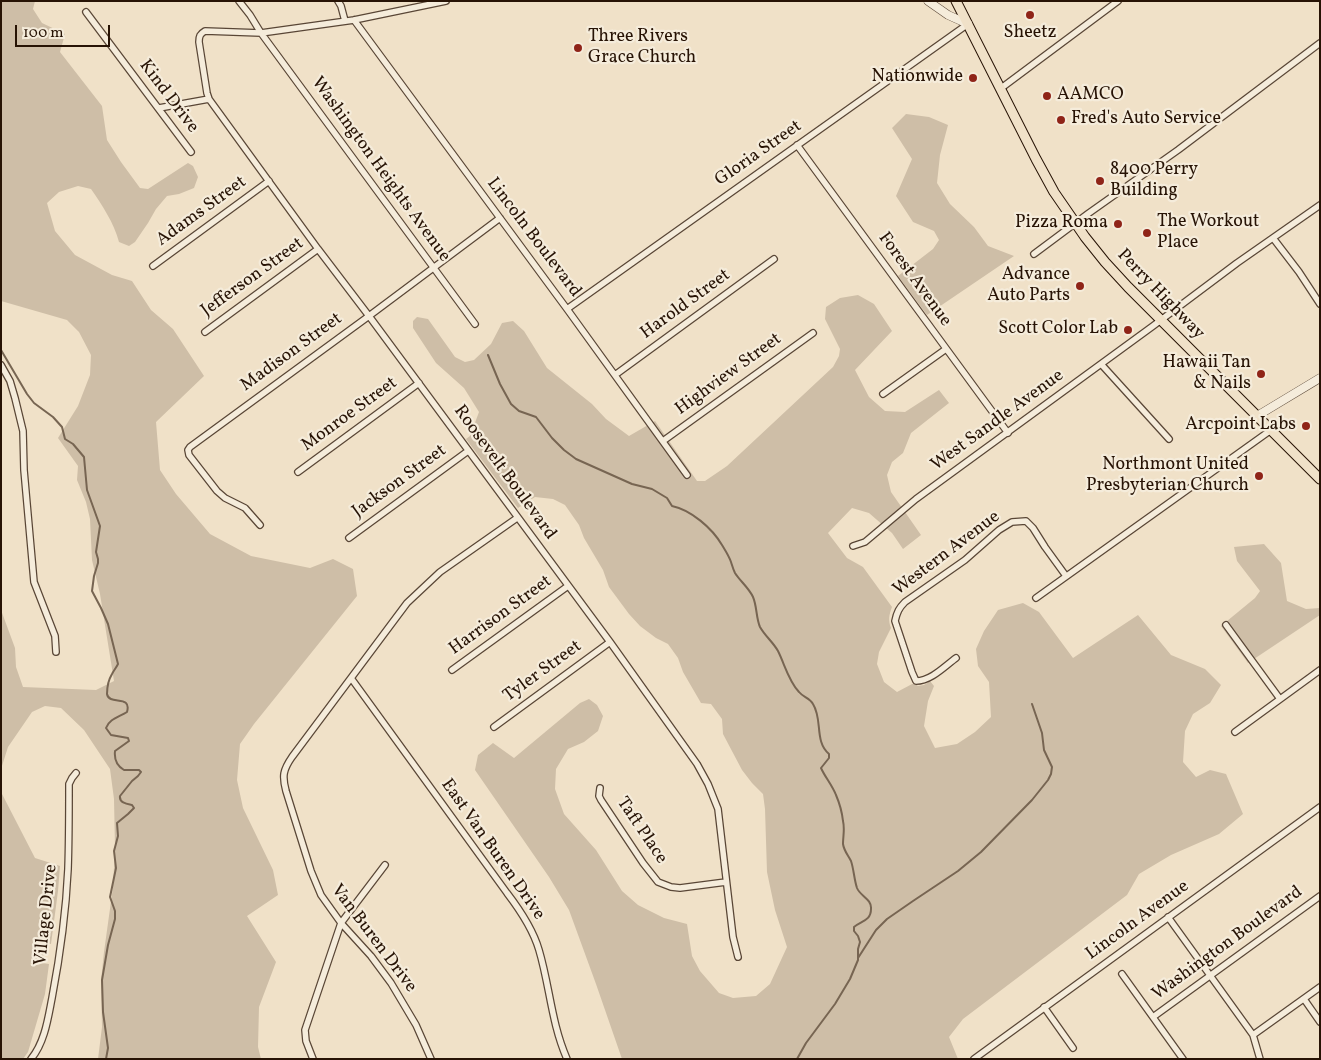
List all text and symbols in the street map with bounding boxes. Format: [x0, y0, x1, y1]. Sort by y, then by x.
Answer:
marker: Sheetz [1024, 9, 1036, 21]
scale bar [18, 15, 112, 47]
text: 100 m [23, 23, 63, 44]
place label: Sheetz [1003, 23, 1057, 45]
place label: Three Rivers Grace Church [588, 27, 696, 70]
marker: Three Rivers Grace Church [572, 42, 584, 54]
street label: Kind Drive [133, 56, 203, 138]
place label: Nationwide [872, 67, 963, 89]
marker: Nationwide [967, 72, 979, 84]
street label: Washington Heights Avenue [306, 73, 454, 267]
place label: AAMCO [1057, 85, 1124, 107]
marker: AAMCO [1041, 90, 1053, 102]
place label: Fred's Auto Service [1071, 109, 1221, 131]
marker: Fred's Auto Service [1055, 114, 1067, 126]
street label: Gloria Street [712, 116, 806, 192]
place label: 8400 Perry Building [1110, 160, 1198, 202]
street label: Adams Street [153, 172, 251, 252]
street label: Lincoln Boulevard [481, 174, 585, 302]
marker: 8400 Perry Building [1094, 175, 1106, 187]
place label: The Workout Place [1157, 212, 1259, 254]
place label: Pizza Roma [1015, 213, 1108, 235]
marker: Pizza Roma [1112, 218, 1124, 230]
marker: The Workout Place [1141, 227, 1153, 239]
street label: Forest Avenue [873, 229, 955, 331]
street label: Jefferson Street [198, 234, 308, 322]
street label: Perry Highway [1111, 245, 1209, 345]
street label: Harold Street [637, 265, 735, 345]
place label: Advance Auto Parts [987, 265, 1070, 308]
marker: Advance Auto Parts [1074, 280, 1086, 292]
street label: Madison Street [237, 309, 347, 397]
place label: Scott Color Lab [998, 319, 1118, 341]
marker: Scott Color Lab [1122, 324, 1134, 336]
street label: Highview Street [672, 329, 786, 421]
place label: Hawaii Tan & Nails [1163, 353, 1251, 396]
street label: West Sandle Avenue [927, 366, 1069, 476]
marker: Hawaii Tan & Nails [1255, 368, 1267, 380]
street label: Monroe Street [298, 373, 402, 457]
street label: Roosevelt Boulevard [448, 401, 560, 545]
place label: Arcpoint Labs [1185, 415, 1296, 437]
marker: Arcpoint Labs [1300, 420, 1312, 432]
street label: Jackson Street [349, 441, 451, 523]
place label: Northmont United Presbyterian Church [1086, 455, 1249, 498]
marker: Northmont United Presbyterian Church [1253, 470, 1265, 482]
street label: Western Avenue [889, 507, 1005, 601]
street label: Harrison Street [445, 571, 557, 661]
street label: Tyler Street [500, 636, 586, 708]
street label: East Van Buren Drive [435, 775, 549, 925]
street label: Taft Place [611, 794, 671, 868]
street label: Village Drive [31, 863, 63, 967]
street label: Lincoln Avenue [1082, 876, 1194, 966]
street label: Van Buren Drive [325, 881, 421, 997]
street label: Washington Boulevard [1149, 882, 1307, 1006]

